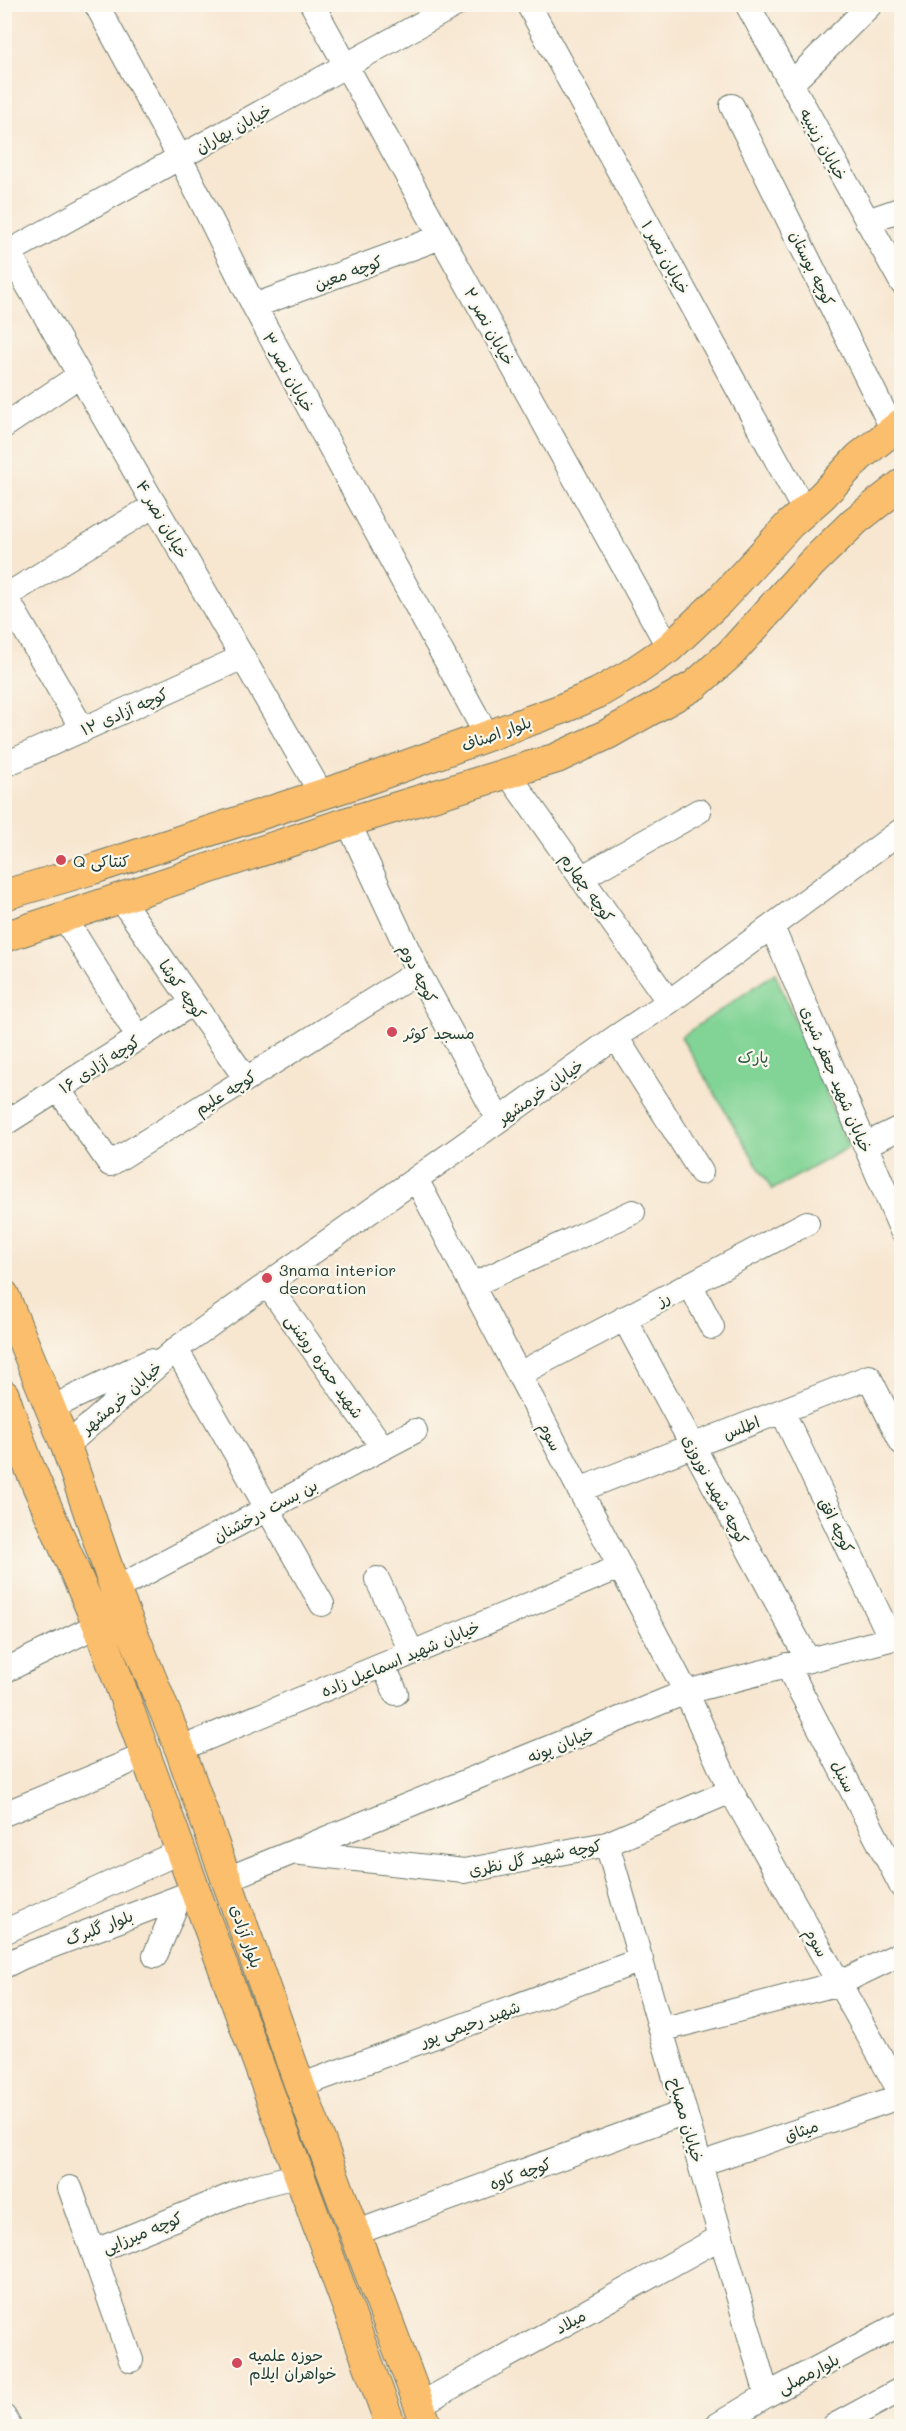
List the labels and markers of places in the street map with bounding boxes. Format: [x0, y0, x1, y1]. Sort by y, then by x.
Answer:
place label: Q کنتاکی [73, 850, 130, 872]
marker: Q کنتاکی [54, 853, 68, 867]
place label: مسجد کوثر [402, 1022, 475, 1044]
marker: مسجد کوثر [385, 1025, 399, 1039]
place label: 3nama interior decoration [279, 1259, 396, 1298]
marker: 3nama interior decoration [260, 1271, 274, 1285]
place label: حوزه علمیه خواهران ایلام [249, 2344, 337, 2386]
marker: حوزه علمیه خواهران ایلام [230, 2356, 244, 2370]

